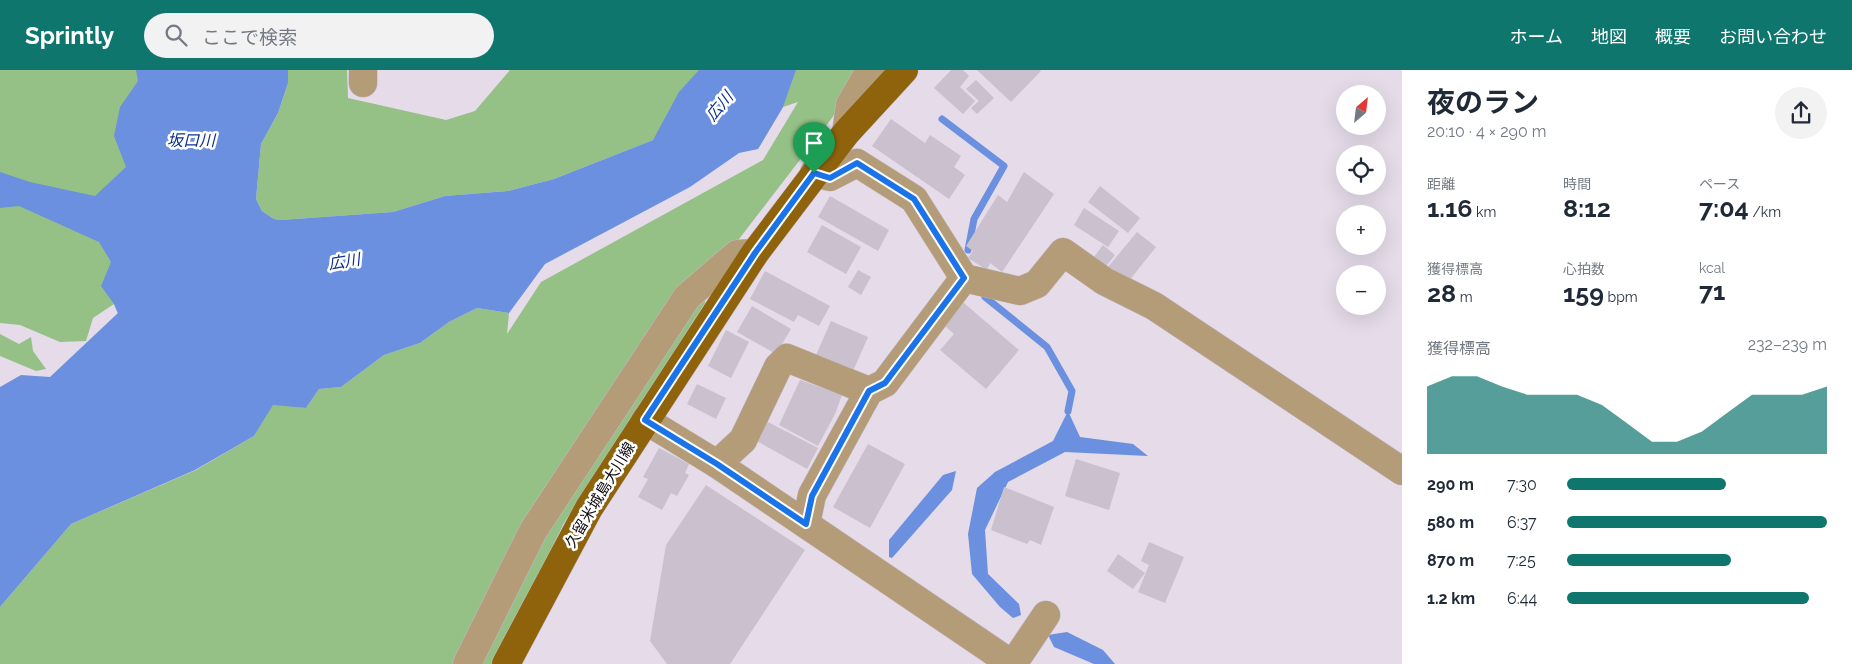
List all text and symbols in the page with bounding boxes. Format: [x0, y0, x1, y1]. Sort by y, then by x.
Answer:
search box [144, 13, 494, 58]
text: Sprintly [25, 21, 114, 50]
icon: search [162, 21, 190, 49]
text: ここで検索 [202, 26, 297, 48]
text: ホーム [1510, 26, 1563, 47]
text: 地図 [1591, 26, 1627, 47]
text: 概要 [1655, 26, 1691, 47]
text: お問い合わせ [1719, 26, 1827, 47]
north arrow [1336, 85, 1386, 135]
map controls [1336, 85, 1386, 315]
water label: 広川 [702, 86, 738, 125]
text: 夜のラン [1427, 86, 1539, 119]
button: share [1775, 87, 1827, 139]
pin [793, 122, 835, 173]
text: 20:10 · 4 × 290 m [1427, 122, 1546, 141]
icon: arrive [800, 129, 828, 157]
water label: 坂口川 [167, 131, 217, 150]
button: locate [1336, 145, 1386, 195]
text: 距離 [1427, 176, 1455, 192]
text: 時間 [1563, 176, 1591, 192]
text: ペース [1699, 176, 1740, 192]
text: 1.16 [1427, 193, 1473, 223]
text: 8:12 [1563, 193, 1611, 223]
text: 7:04 [1699, 193, 1749, 223]
text: km [1473, 204, 1496, 220]
text: /km [1749, 204, 1781, 220]
button: + [1336, 205, 1386, 255]
water label: 広川 [327, 249, 363, 273]
text: kcal [1699, 260, 1725, 276]
text: 獲得標高 [1427, 261, 1483, 277]
text: 心拍数 [1563, 261, 1605, 277]
button: − [1336, 265, 1386, 315]
text: 71 [1699, 276, 1725, 306]
text: 28 [1427, 278, 1456, 308]
text: 159 [1563, 278, 1604, 308]
text: m [1456, 289, 1473, 305]
text: bpm [1604, 289, 1638, 305]
text: 232–239 m [1748, 335, 1827, 354]
text: 獲得標高 [1427, 339, 1491, 358]
street label: 久留米城島大川線 [561, 439, 639, 551]
text: 290 m [1427, 475, 1474, 494]
text: 7:30 [1507, 475, 1537, 494]
text: 580 m [1427, 513, 1474, 532]
text: 6:37 [1507, 513, 1537, 532]
text: 870 m [1427, 551, 1474, 570]
text: 7:25 [1507, 551, 1536, 570]
text: 1.2 km [1427, 589, 1475, 608]
text: 6:44 [1507, 589, 1537, 608]

